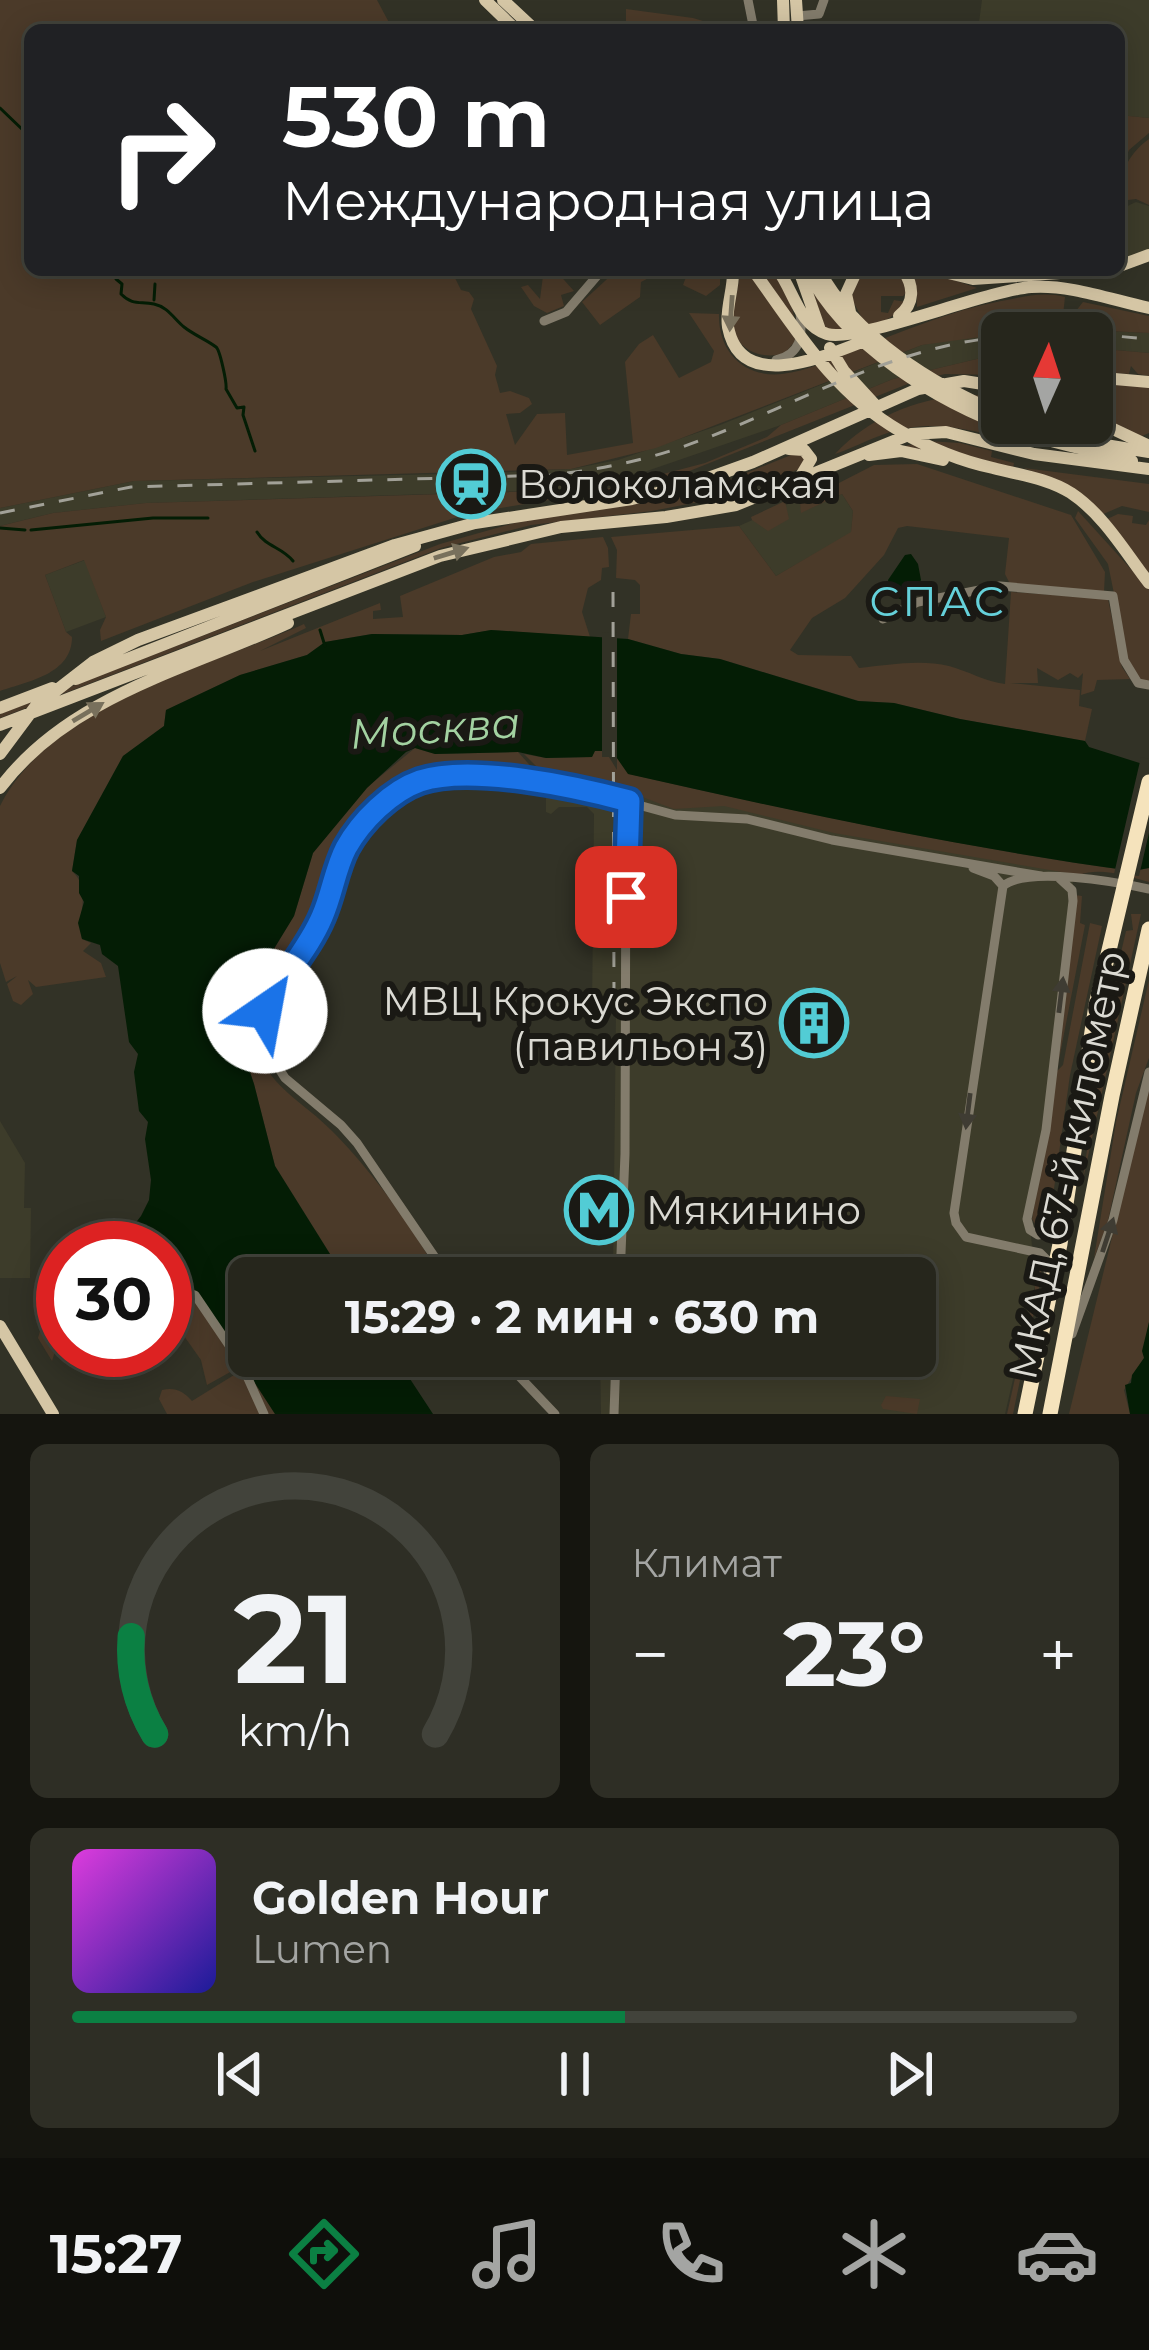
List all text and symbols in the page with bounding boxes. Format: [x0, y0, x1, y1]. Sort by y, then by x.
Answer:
text: 530 m [282, 66, 550, 168]
icon: right [84, 72, 240, 228]
text: Международная улица [282, 168, 934, 234]
one-way arrow [722, 295, 741, 333]
north arrow [981, 312, 1113, 444]
map controls [981, 312, 1113, 444]
station icon: Волоколамская [436, 449, 506, 519]
place label: Волоколамская [518, 460, 837, 508]
one-way arrow [433, 543, 470, 561]
district label: СПАС [869, 575, 1007, 627]
water label: Москва [348, 696, 522, 760]
one-way arrow [71, 702, 105, 723]
pin [575, 846, 677, 948]
icon: arrive [593, 864, 659, 930]
street label: МКАД, 67-й километр [998, 946, 1136, 1384]
position arrow [202, 948, 328, 1074]
one-way arrow [1051, 976, 1070, 1014]
place label: МВЦ Крокус Экспо (павильон 3) [382, 977, 768, 1070]
building icon: МВЦ Крокус Экспо (павильон 3) [779, 988, 849, 1058]
one-way arrow [958, 1093, 977, 1130]
metro station icon: Мякинино [564, 1175, 634, 1245]
place label: Мякинино [646, 1186, 861, 1234]
one-way arrow [1099, 1216, 1118, 1253]
speed limit sign: 30 [36, 1221, 192, 1377]
text: 15:29 · 2 мин · 630 m [345, 1289, 819, 1344]
text: Климат [632, 1539, 782, 1587]
text: 21 [233, 1562, 356, 1714]
text: 23° [783, 1599, 926, 1709]
text: − [632, 1614, 669, 1695]
text: + [1039, 1614, 1077, 1695]
text: km/h [238, 1704, 352, 1757]
text: Golden Hour [252, 1870, 549, 1925]
text: Lumen [252, 1925, 392, 1973]
icon: previous [207, 2041, 273, 2107]
icon: pause [542, 2041, 608, 2107]
icon: next [877, 2041, 943, 2107]
icon: directions [282, 2212, 366, 2296]
icon: music [465, 2212, 549, 2296]
icon: phone [649, 2212, 733, 2296]
icon: climate [832, 2212, 916, 2296]
icon: car [1015, 2212, 1099, 2296]
text: 15:27 [50, 2221, 182, 2287]

